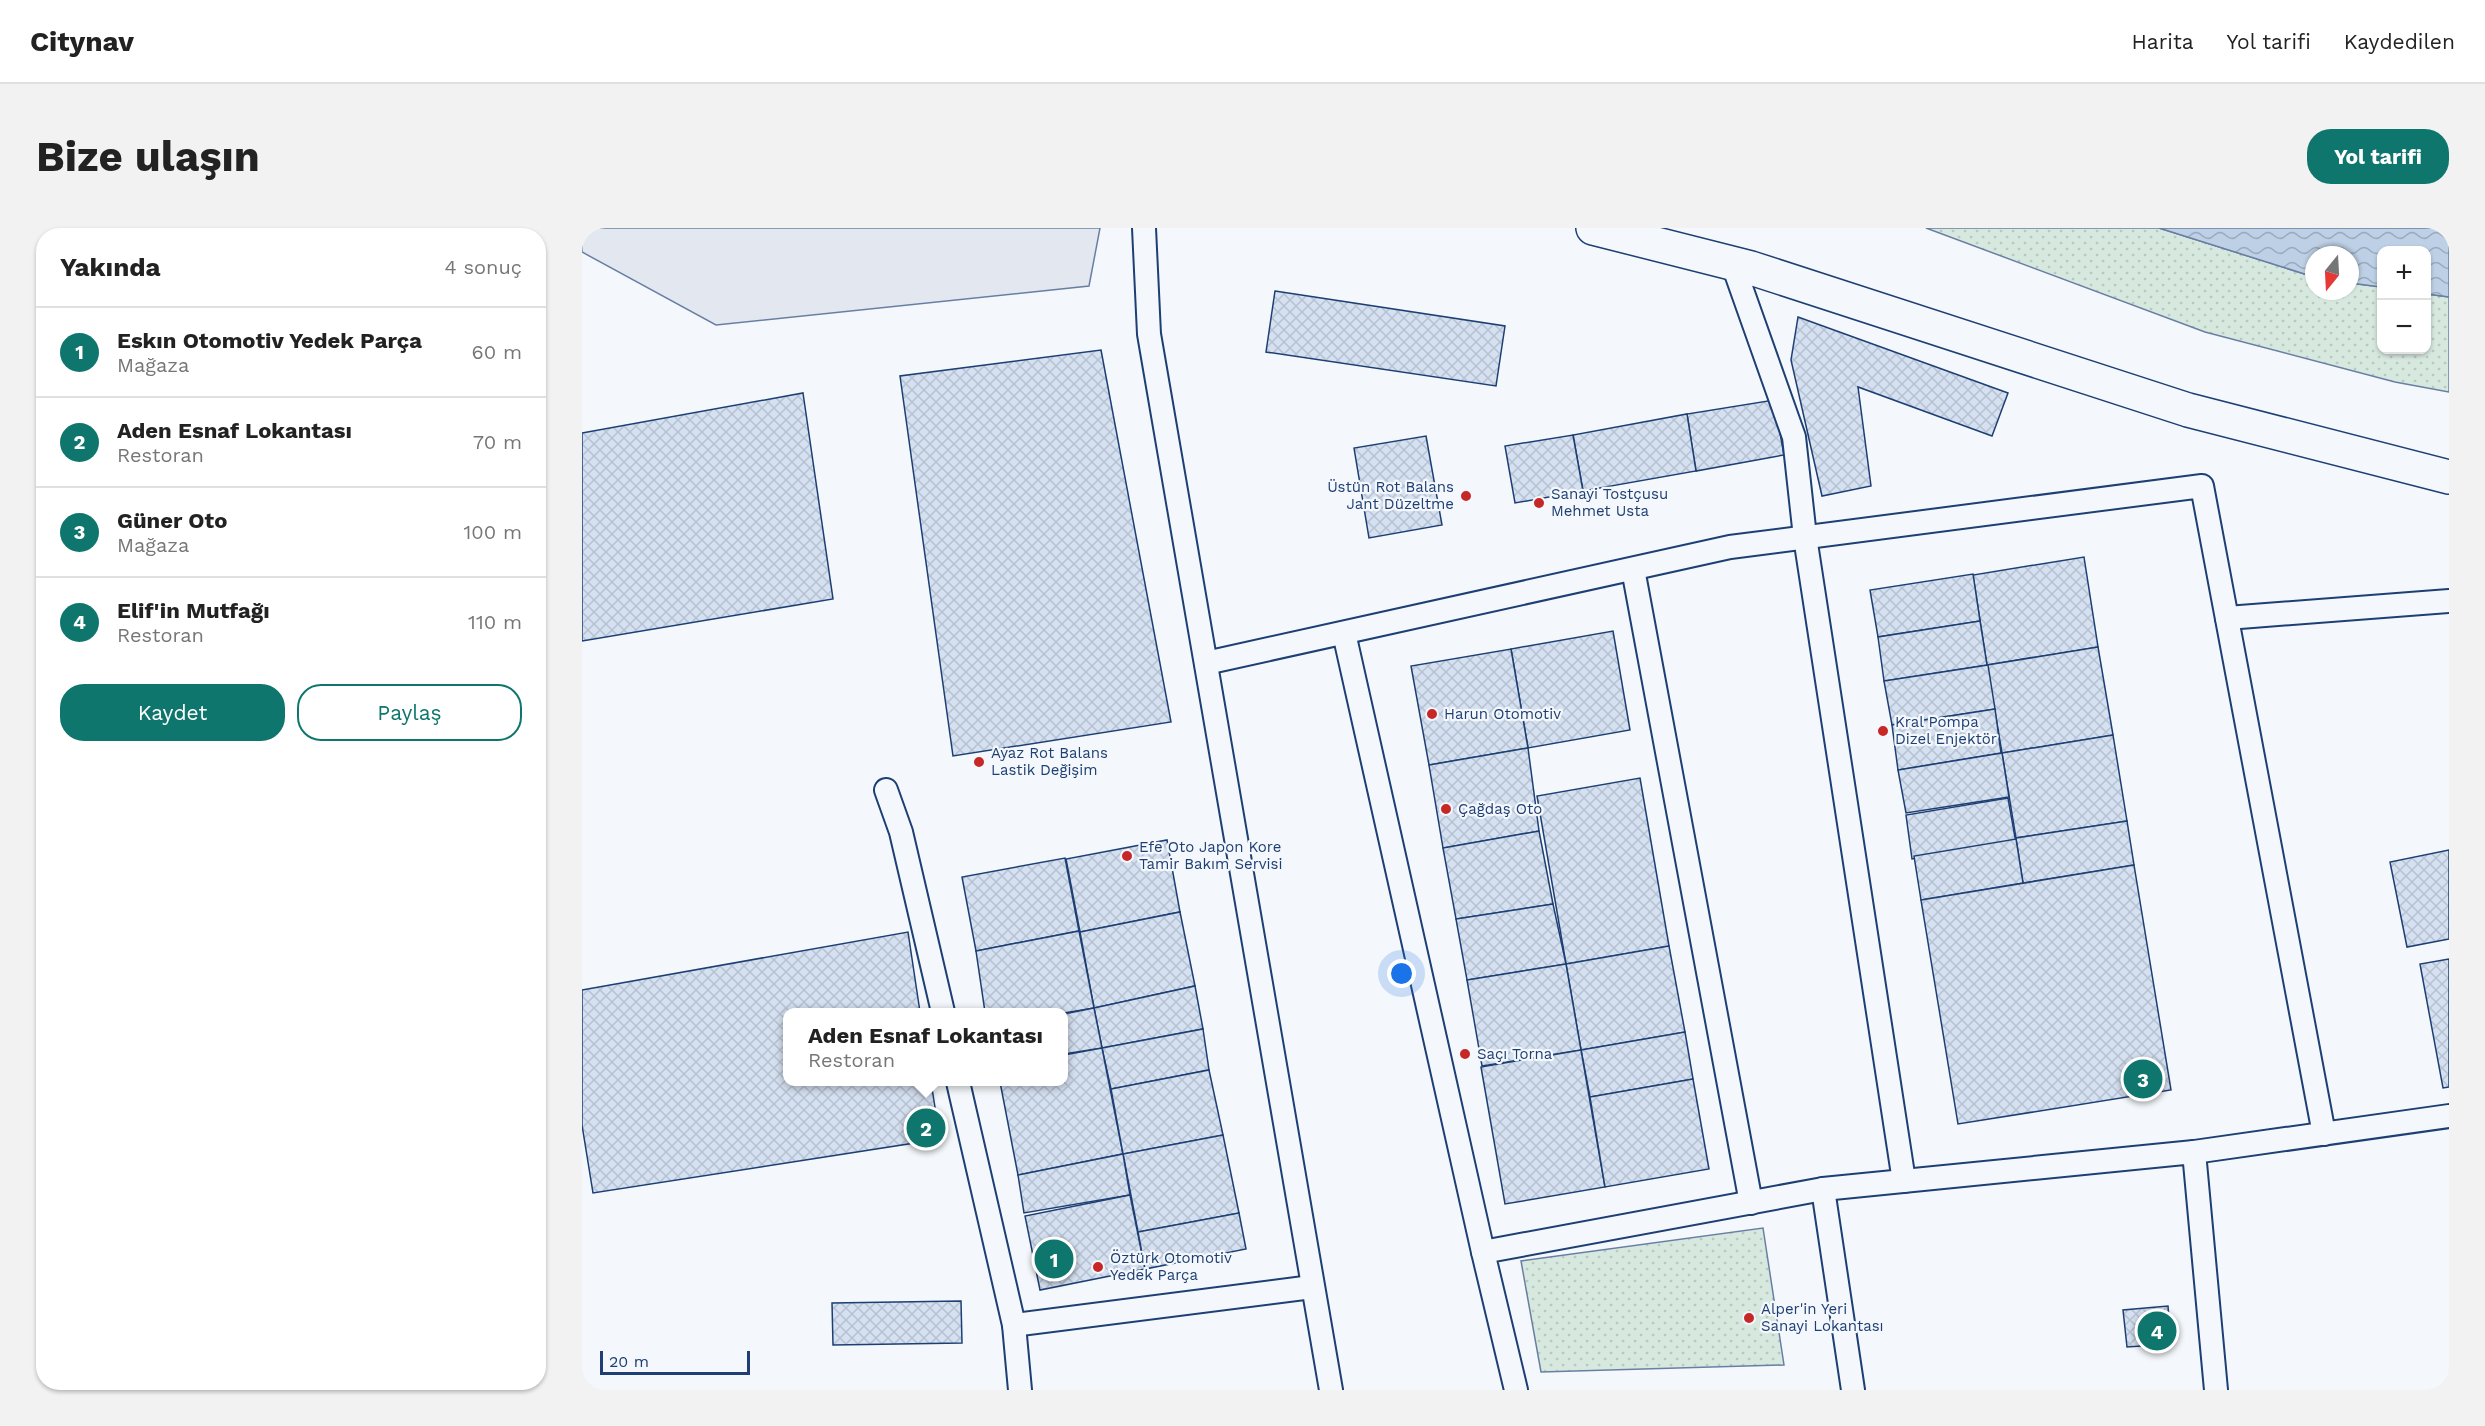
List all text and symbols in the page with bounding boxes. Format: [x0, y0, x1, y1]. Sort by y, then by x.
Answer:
text: Citynav [30, 25, 134, 58]
text: Harita [2132, 29, 2194, 54]
text: Yol tarifi [2227, 29, 2311, 54]
text: Kaydedilen [2344, 29, 2455, 54]
button: Yol tarifi [2307, 129, 2449, 184]
text: Bize ulaşın [36, 132, 260, 181]
north arrow [2305, 246, 2359, 300]
map controls [2377, 246, 2431, 354]
button: + [2377, 246, 2431, 300]
text: Yakında [60, 252, 161, 282]
text: 4 sonuç [445, 255, 522, 279]
button: − [2377, 300, 2431, 354]
text: Eskın Otomotiv Yedek Parça [117, 328, 422, 353]
text: 1 [75, 340, 84, 364]
text: 60 m [472, 340, 522, 364]
text: Mağaza [117, 353, 189, 377]
text: Aden Esnaf Lokantası [117, 418, 352, 443]
text: 2 [74, 430, 85, 454]
text: 70 m [473, 430, 522, 454]
text: Restoran [117, 443, 204, 467]
place label: Üstün Rot Balans Jant Düzeltme [1327, 478, 1454, 513]
place label: Sanayi Tostçusu Mehmet Usta [1551, 485, 1668, 520]
marker: Üstün Rot Balans Jant Düzeltme [1459, 489, 1473, 503]
marker: Sanayi Tostçusu Mehmet Usta [1532, 496, 1546, 510]
text: Güner Oto [117, 508, 227, 533]
text: 3 [74, 520, 85, 544]
text: 100 m [463, 520, 522, 544]
text: Mağaza [117, 533, 189, 557]
text: Elif'in Mutfağı [117, 598, 270, 623]
text: 4 [73, 610, 86, 634]
text: 110 m [468, 610, 522, 634]
text: Restoran [117, 623, 204, 647]
button: Kaydet [60, 684, 285, 741]
button: Paylaş [297, 684, 522, 741]
place label: Harun Otomotiv [1444, 705, 1561, 723]
marker: Harun Otomotiv [1425, 707, 1439, 721]
place label: Kral Pompa Dizel Enjektör [1895, 713, 1997, 748]
marker: Kral Pompa Dizel Enjektör [1876, 724, 1890, 738]
place label: Ayaz Rot Balans Lastik Değişim [991, 744, 1108, 779]
marker: Ayaz Rot Balans Lastik Değişim [972, 755, 986, 769]
place label: Çağdaş Oto [1458, 800, 1542, 818]
marker: Çağdaş Oto [1439, 802, 1453, 816]
place label: Efe Oto Japon Kore Tamir Bakım Servisi [1139, 838, 1282, 873]
marker: Efe Oto Japon Kore Tamir Bakım Servisi [1120, 849, 1134, 863]
your location [1387, 959, 1416, 988]
popup [783, 1008, 1068, 1086]
text: Aden Esnaf Lokantası [808, 1023, 1043, 1048]
place label: Saçı Torna [1477, 1045, 1553, 1063]
marker: Saçı Torna [1458, 1047, 1472, 1061]
text: Restoran [808, 1048, 895, 1072]
pin: 3 [2124, 1056, 2162, 1102]
pin: 2 [906, 1106, 946, 1150]
pin: 1 [1034, 1236, 1074, 1282]
place label: Öztürk Otomotiv Yedek Parça [1110, 1249, 1232, 1284]
marker: Öztürk Otomotiv Yedek Parça [1091, 1260, 1105, 1274]
place label: Alper'in Yeri Sanayi Lokantası [1761, 1300, 1884, 1335]
pin: 4 [2138, 1308, 2176, 1354]
marker: Alper'in Yeri Sanayi Lokantası [1742, 1311, 1756, 1325]
scale bar [600, 1348, 750, 1376]
text: 20 m [609, 1352, 649, 1371]

